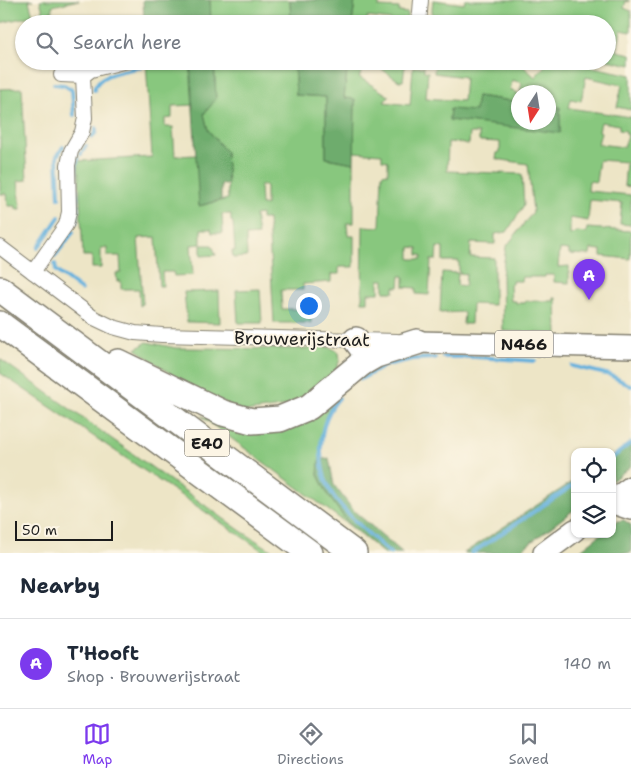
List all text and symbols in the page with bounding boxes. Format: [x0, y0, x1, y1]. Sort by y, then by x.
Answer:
search box [15, 15, 616, 70]
icon: search [33, 29, 61, 57]
text: Search here [73, 30, 182, 55]
north arrow [511, 85, 556, 130]
pin: A [573, 259, 605, 300]
your location [296, 293, 322, 319]
street label: Brouwerijstraat [234, 326, 370, 352]
road number: N466 [495, 330, 553, 358]
road number: E40 [184, 429, 230, 456]
map controls [571, 448, 616, 538]
button: locate [571, 448, 616, 493]
button: layers [571, 493, 616, 538]
scale bar [15, 518, 112, 541]
text: 50 m [22, 521, 57, 539]
text: Nearby [20, 572, 100, 600]
text: T'Hooft [67, 641, 139, 666]
text: A [30, 653, 42, 674]
text: 140 m [564, 653, 611, 674]
text: Shop · Brouwerijstraat [67, 666, 240, 687]
tab: Map [82, 720, 112, 768]
tab: Directions [277, 720, 344, 768]
tab: Saved [509, 720, 549, 768]

